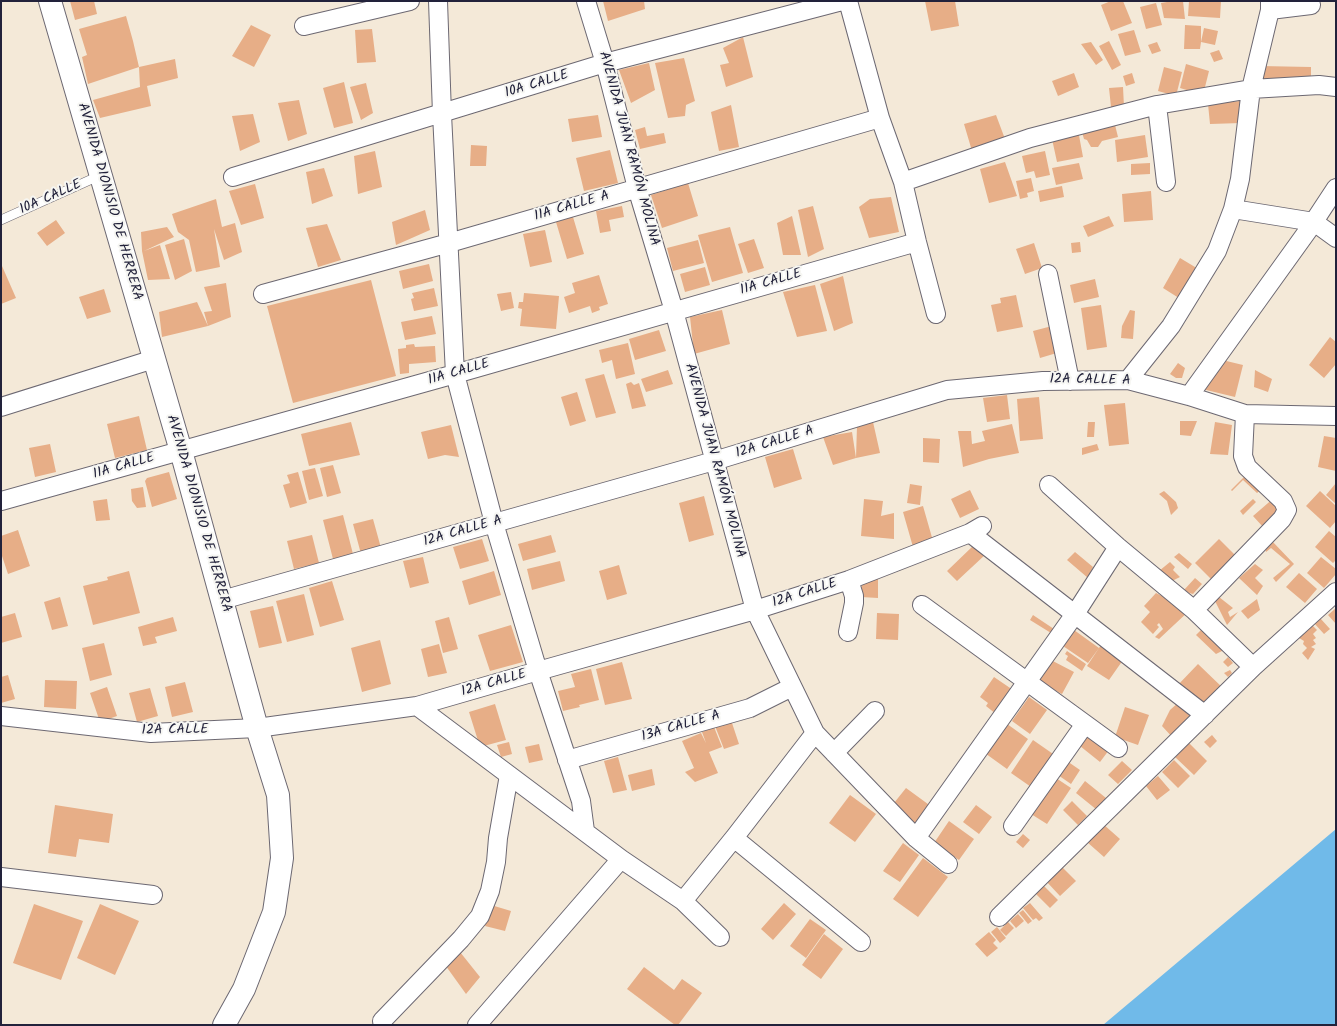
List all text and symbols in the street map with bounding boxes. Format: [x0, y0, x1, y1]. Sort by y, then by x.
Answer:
street label: AVENIDA JUAN RAMÓN MOLINA [594, 50, 662, 248]
street label: 10A CALLE [503, 67, 571, 103]
street label: AVENIDA DIONISIO DE HERRERA [73, 101, 145, 303]
street label: 10A CALLE [17, 177, 85, 219]
street label: 11A CALLE A [532, 188, 612, 226]
street label: 11A CALLE [738, 266, 804, 300]
street label: 11A CALLE [426, 356, 492, 390]
street label: AVENIDA JUAN RAMÓN MOLINA [680, 362, 748, 560]
street label: 12A CALLE A [1049, 372, 1131, 390]
street label: AVENIDA DIONISIO DE HERRERA [162, 413, 234, 615]
street label: 12A CALLE A [734, 423, 816, 463]
street label: 11A CALLE [91, 450, 157, 484]
street label: 12A CALLE A [422, 513, 504, 551]
street label: 12A CALLE [771, 576, 839, 612]
street label: 12A CALLE [459, 667, 529, 701]
street label: 13A CALLE A [640, 708, 722, 746]
street label: 12A CALLE [141, 722, 209, 740]

